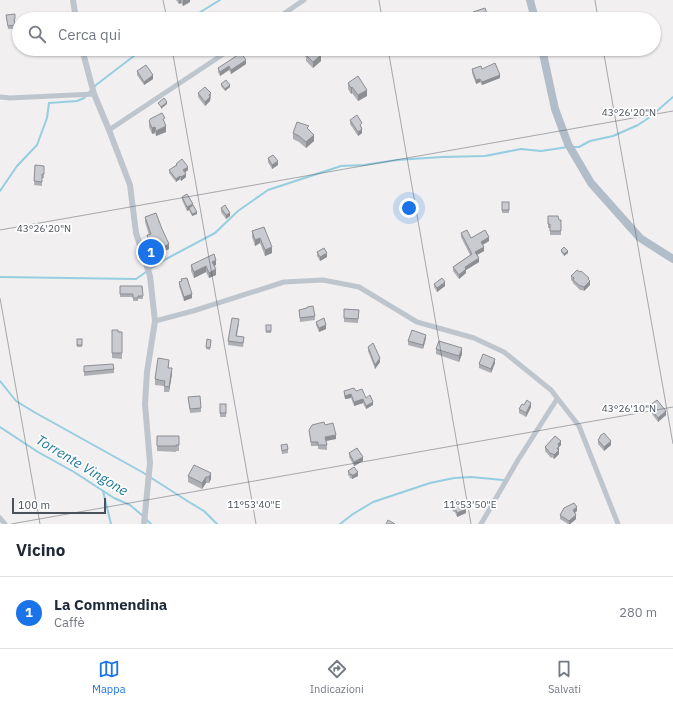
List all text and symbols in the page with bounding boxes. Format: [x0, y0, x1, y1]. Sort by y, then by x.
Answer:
search box [12, 12, 661, 56]
icon: search [26, 23, 48, 45]
text: Cerca qui [58, 25, 121, 44]
text: 43°26'20"N [602, 106, 656, 119]
your location [399, 198, 419, 218]
text: 43°26'20"N [17, 222, 71, 235]
pin: 1 [138, 237, 164, 267]
text: 43°26'10"N [602, 402, 656, 415]
water label: Torrente Vingone [33, 430, 131, 500]
scale bar [12, 496, 106, 515]
text: 100 m [18, 498, 50, 512]
text: 11°53'40"E [227, 498, 281, 511]
text: 11°53'50"E [443, 498, 497, 511]
text: Vicino [16, 539, 65, 561]
text: La Commendina [54, 595, 167, 614]
text: 1 [25, 604, 33, 621]
text: 280 m [619, 604, 657, 621]
text: Caffè [54, 614, 85, 631]
tab: Mappa [92, 658, 126, 696]
tab: Indicazioni [310, 658, 364, 696]
tab: Salvati [548, 658, 581, 696]

